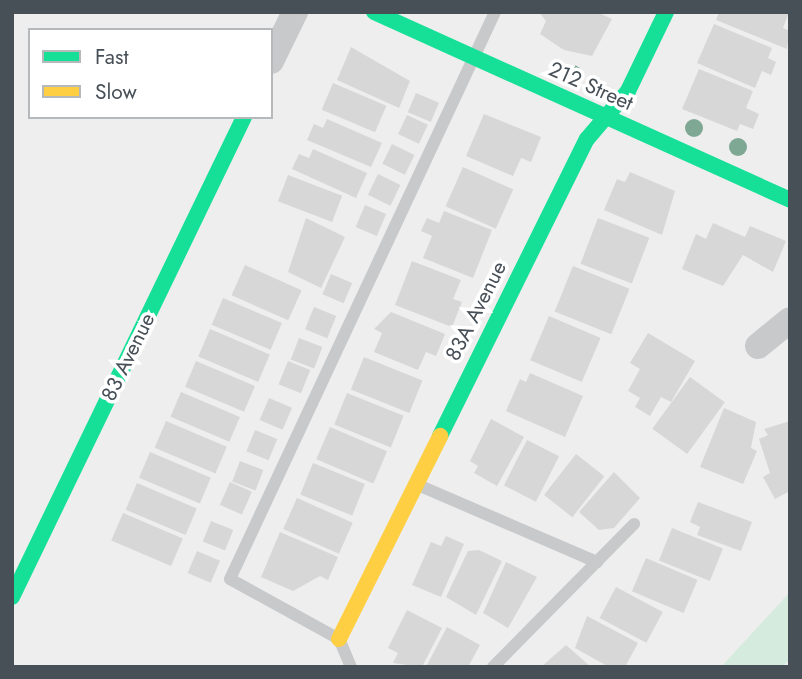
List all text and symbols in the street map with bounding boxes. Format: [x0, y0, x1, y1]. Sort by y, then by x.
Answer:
legend [28, 28, 273, 119]
text: Fast [95, 42, 128, 72]
street label: 212 Street [545, 56, 637, 116]
text: Slow [95, 77, 137, 107]
street label: 83A Avenue [440, 257, 512, 365]
street label: 83 Avenue [96, 309, 160, 405]

